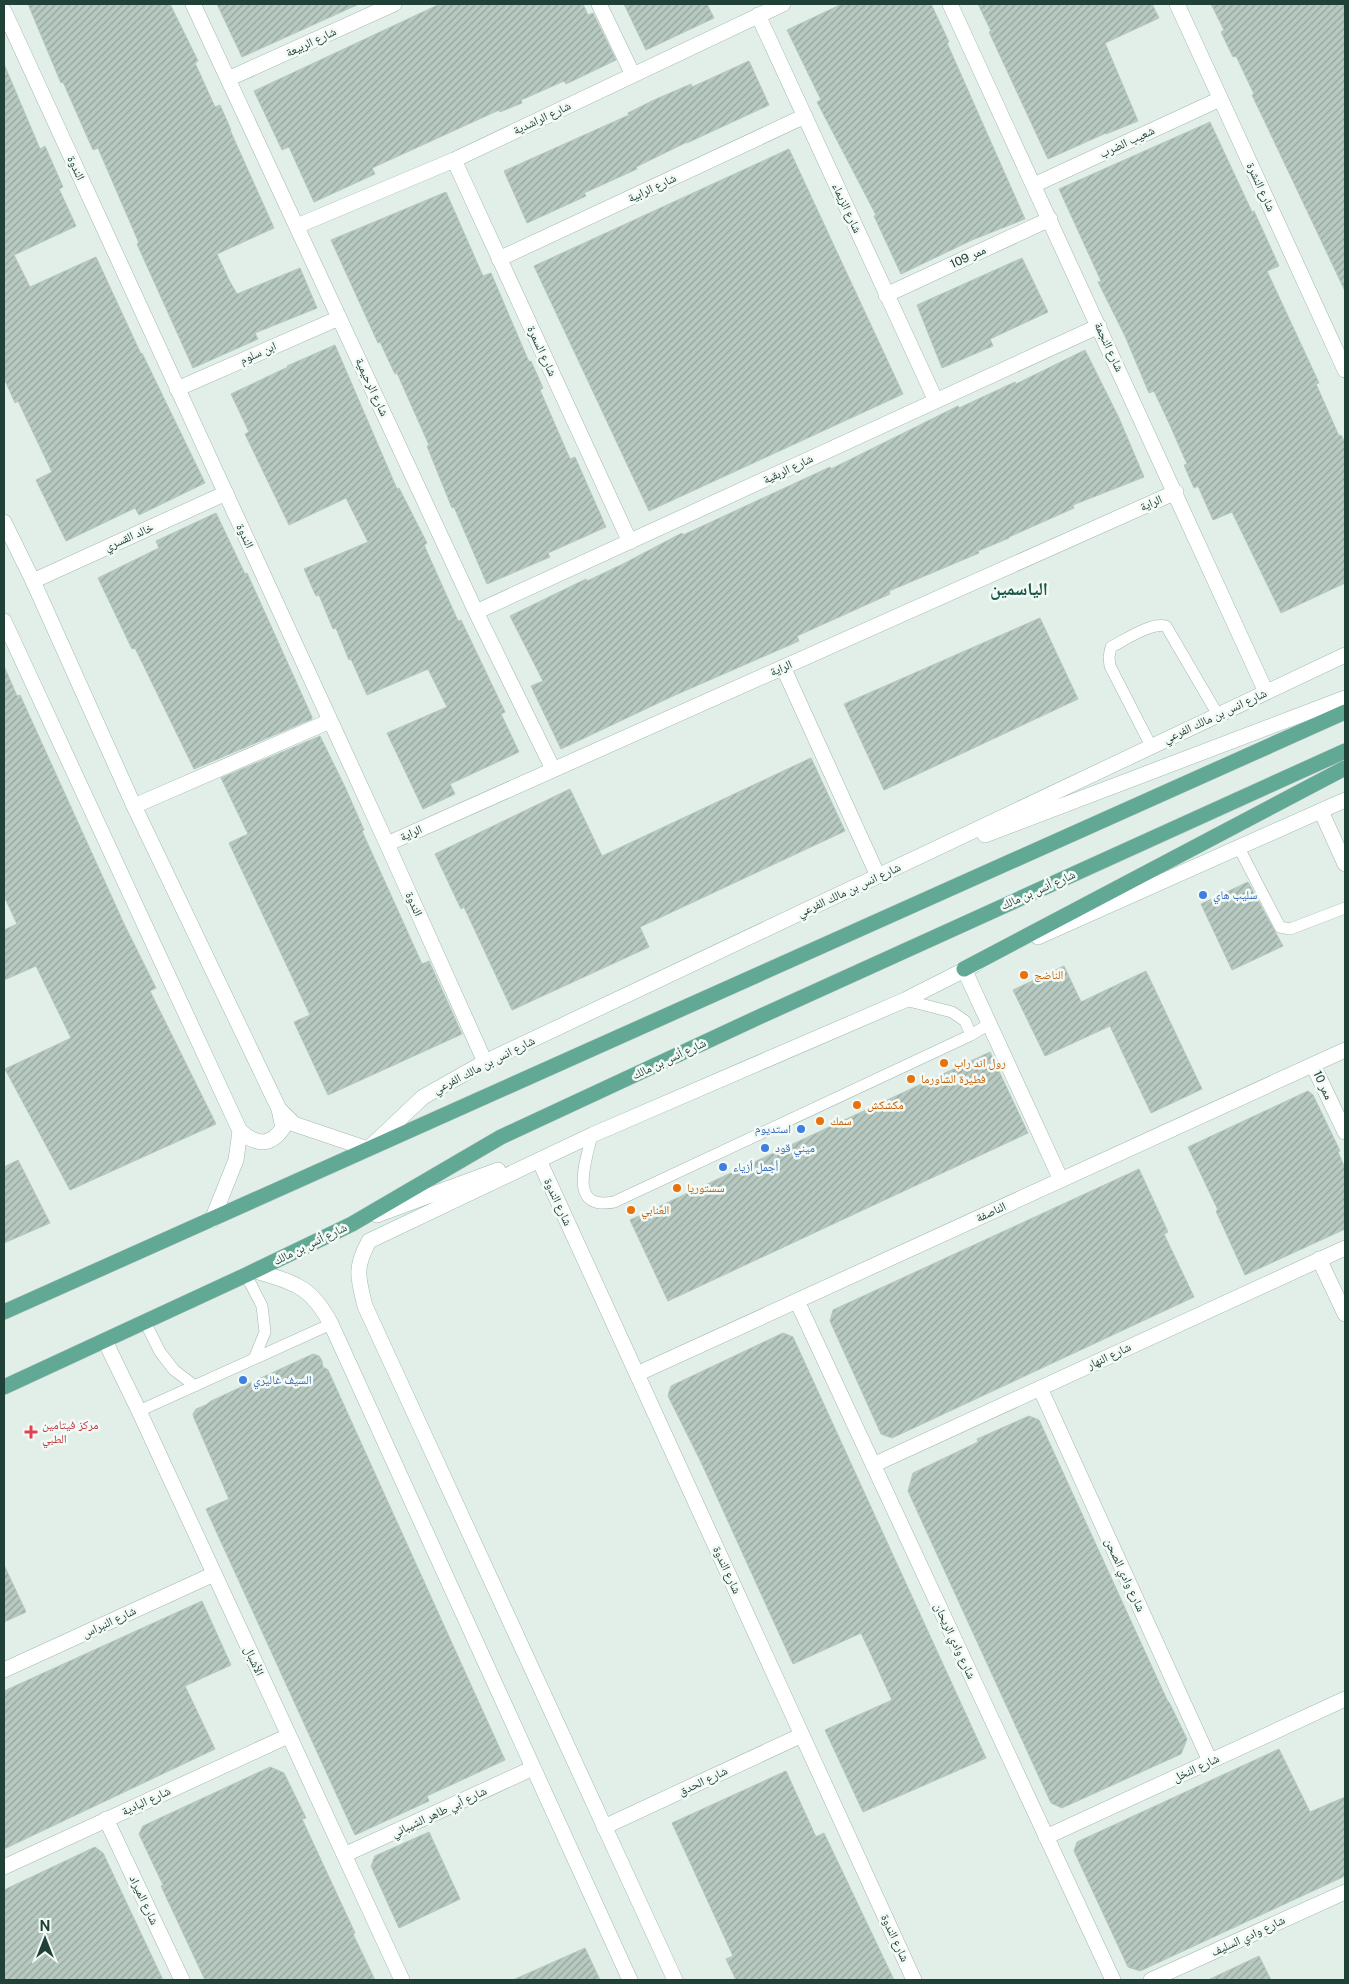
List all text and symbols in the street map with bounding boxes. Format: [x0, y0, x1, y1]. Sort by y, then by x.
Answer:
street label: شارع الربيعة [284, 24, 339, 61]
street label: شارع الراشدية [511, 99, 574, 138]
street label: شعيب الضرب [1097, 123, 1157, 161]
street label: الندوة [64, 154, 88, 182]
street label: شارع النشرة [1243, 160, 1278, 214]
street label: شارع الرابية [626, 171, 679, 206]
street label: شارع الزيماء [828, 181, 865, 236]
street label: ممر 109 [948, 243, 988, 271]
street label: شارع النجمة [1091, 320, 1127, 374]
street label: شارع السمرة [523, 324, 560, 379]
street label: ابن سلوم [238, 339, 279, 368]
street label: شارع الرحيمية [352, 356, 392, 419]
street label: شارع الربقية [761, 451, 816, 488]
street label: الراية [1138, 492, 1164, 514]
street label: خالد القسري [102, 520, 157, 557]
street label: الندوة [233, 522, 257, 550]
district label: الياسمين [990, 578, 1048, 600]
street label: الراية [768, 657, 794, 679]
street label: شارع انس بن مالك الفرعي [1161, 686, 1270, 749]
street label: الراية [398, 822, 424, 844]
street label: شارع انس بن مالك الفرعي [795, 860, 904, 923]
street label: شارع أنس بن مالك [999, 867, 1078, 914]
place label: سليب هاي [1213, 888, 1258, 905]
marker: سليب هاي [1197, 889, 1209, 901]
street label: الندوة [402, 890, 426, 918]
place label: الناضج [1034, 968, 1064, 982]
marker: الناضج [1018, 969, 1030, 981]
street label: شارع انس بن مالك الفرعي [431, 1033, 539, 1099]
street label: شارع أنس بن مالك [630, 1036, 709, 1083]
place label: رول اند راب [954, 1056, 1006, 1070]
marker: رول اند راب [938, 1057, 950, 1069]
street label: ممر 10 [1310, 1068, 1336, 1102]
place label: فطيرة الشاورما [921, 1072, 986, 1086]
marker: فطيرة الشاورما [905, 1073, 917, 1085]
place label: مكشكش [867, 1098, 904, 1112]
marker: مكشكش [851, 1099, 863, 1111]
place label: سمك [830, 1114, 852, 1128]
marker: سمك [814, 1115, 826, 1127]
place label: استديوم [755, 1122, 791, 1137]
marker: استديوم [795, 1123, 807, 1135]
place label: ميني قود [775, 1141, 815, 1158]
marker: ميني قود [759, 1142, 771, 1154]
place label: أجمل أزياء [733, 1160, 778, 1174]
marker: أجمل أزياء [717, 1161, 729, 1173]
street label: شارع الندوة [540, 1176, 575, 1229]
place label: سستوريا [687, 1181, 725, 1195]
marker: سستوريا [671, 1182, 683, 1194]
street label: الناصفة [974, 1199, 1008, 1225]
place label: العنابي [641, 1203, 670, 1220]
marker: العنابي [625, 1204, 637, 1216]
street label: شارع أنس بن مالك [271, 1220, 350, 1269]
street label: شارع النهار [1084, 1340, 1134, 1374]
place label: السيف غاليري [253, 1373, 312, 1390]
marker: السيف غاليري [237, 1374, 249, 1386]
place label: مركز فيتامين الطبي [42, 1418, 99, 1449]
marker: مركز فيتامين الطبي [24, 1425, 38, 1439]
street label: شارع وادي الصحن [1099, 1536, 1148, 1615]
street label: شارع الندوة [709, 1544, 744, 1597]
street label: شارع وادي الريحان [929, 1601, 979, 1682]
street label: شارع النبراس [80, 1603, 139, 1642]
street label: الأشبال [241, 1644, 267, 1678]
street label: شارع النخل [1171, 1751, 1222, 1786]
street label: شارع الحدق [676, 1764, 730, 1799]
street label: شارع البادية [119, 1784, 173, 1819]
street label: شارع أبي طاهر الشيباني [389, 1784, 490, 1843]
street label: شارع الميراد [126, 1873, 162, 1928]
street label: شارع الندوة [877, 1912, 912, 1965]
street label: شارع وادي السليف [1209, 1913, 1289, 1962]
north arrow [20, 1914, 70, 1964]
text: N [40, 1918, 50, 1934]

